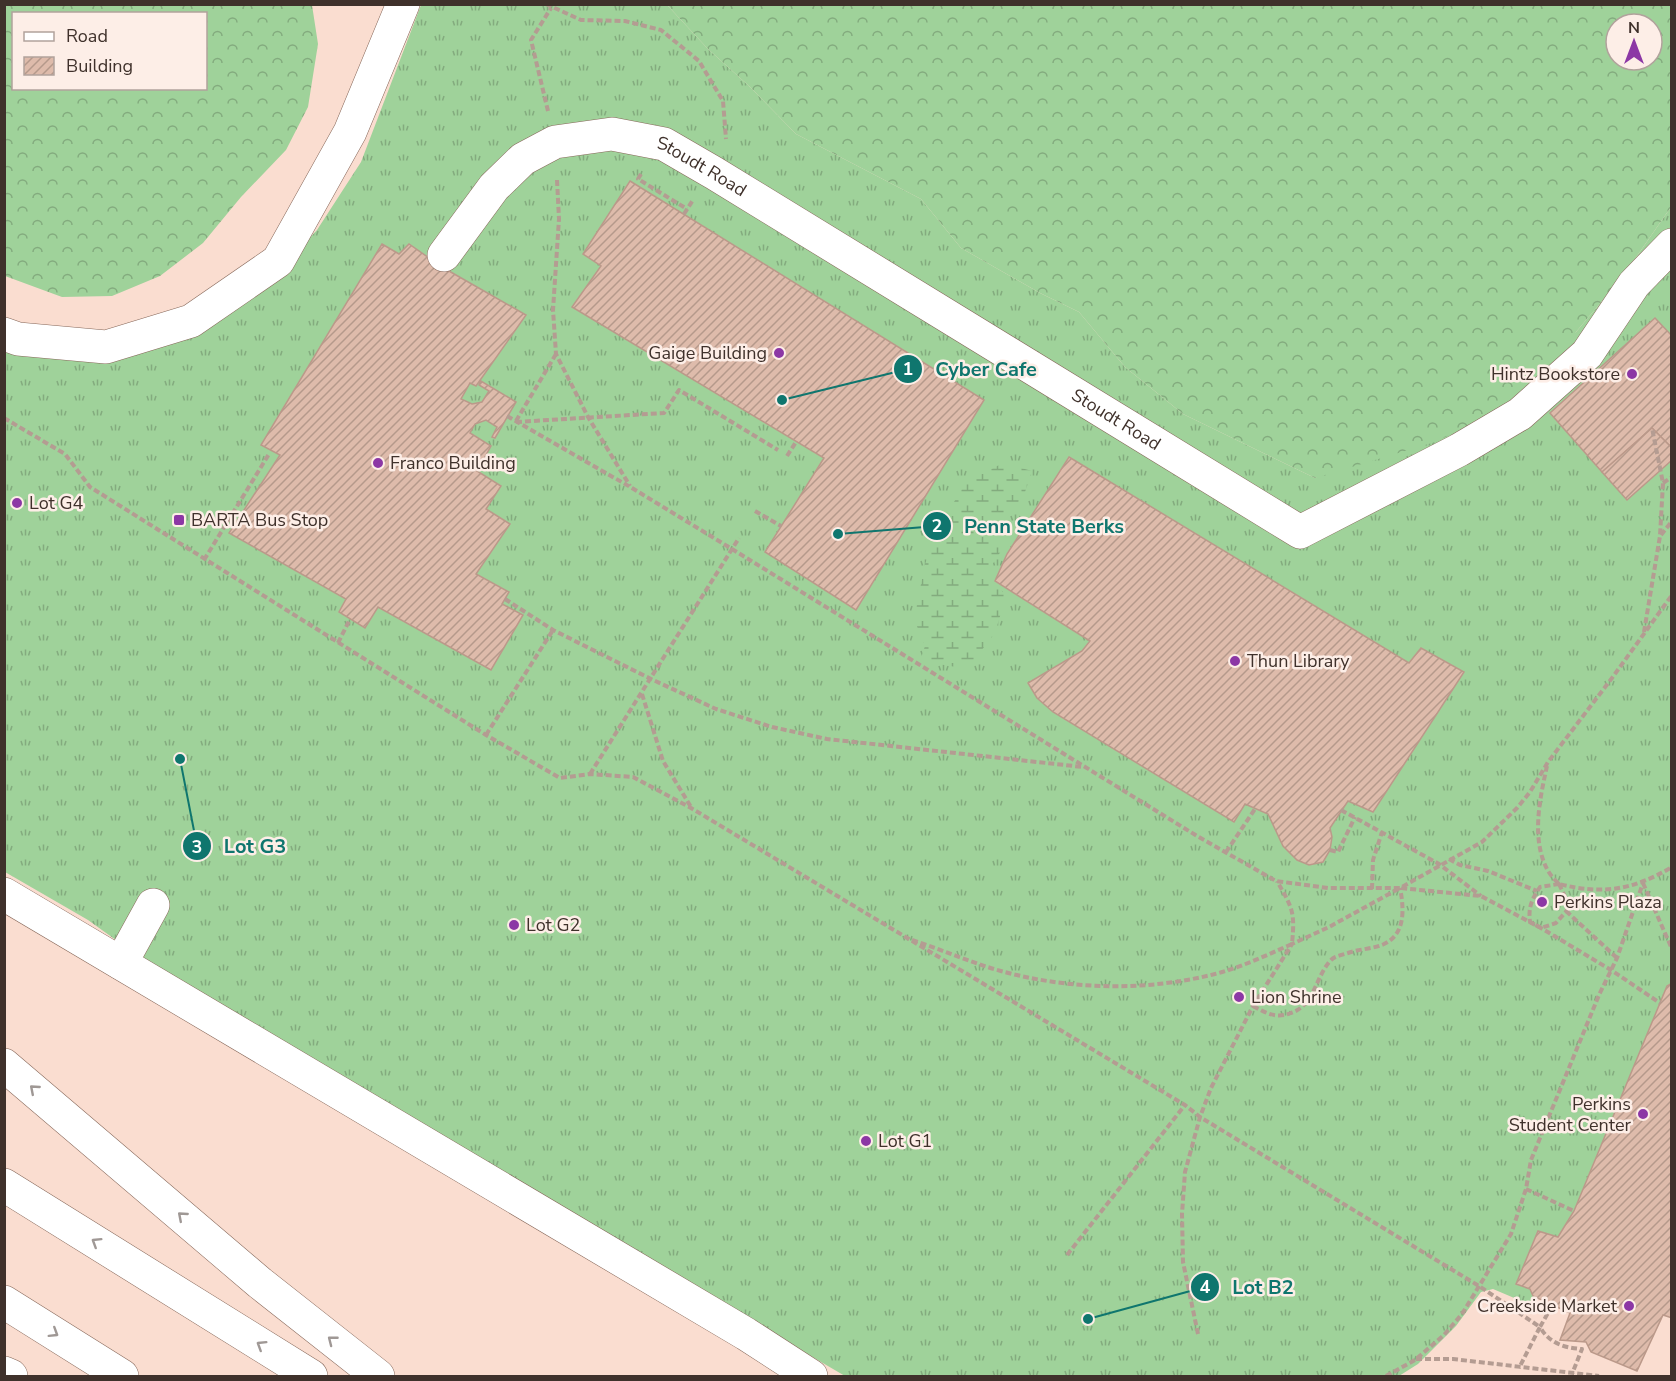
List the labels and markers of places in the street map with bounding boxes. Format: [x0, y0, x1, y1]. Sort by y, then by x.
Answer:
place label: Gaige Building [648, 341, 767, 365]
marker: Gaige Building [772, 346, 786, 360]
callout: Cyber Cafe [893, 350, 1049, 388]
place label: Hintz Bookstore [1491, 362, 1620, 386]
marker: Hintz Bookstore [1625, 367, 1639, 381]
place label: Franco Building [390, 451, 516, 475]
marker: Franco Building [371, 456, 385, 470]
place label: Lot G4 [29, 491, 84, 515]
marker: Lot G4 [10, 496, 24, 510]
callout: Penn State Berks [922, 507, 1136, 545]
place label: BARTA Bus Stop [191, 508, 328, 532]
marker: BARTA Bus Stop [172, 513, 186, 527]
place label: Thun Library [1247, 649, 1350, 673]
marker: Thun Library [1228, 654, 1242, 668]
callout: Lot G3 [182, 827, 299, 865]
place label: Perkins Plaza [1554, 890, 1662, 914]
marker: Perkins Plaza [1535, 895, 1549, 909]
place label: Lot G2 [526, 913, 580, 937]
marker: Lot G2 [507, 918, 521, 932]
place label: Lion Shrine [1251, 985, 1342, 1009]
marker: Lion Shrine [1232, 990, 1246, 1004]
place label: Perkins Student Center [1509, 1092, 1632, 1137]
marker: Perkins Student Center [1636, 1107, 1650, 1121]
place label: Lot G1 [878, 1129, 932, 1153]
marker: Lot G1 [859, 1134, 873, 1148]
callout: Lot B2 [1190, 1268, 1305, 1306]
place label: Creekside Market [1477, 1294, 1618, 1318]
marker: Creekside Market [1622, 1299, 1636, 1313]

